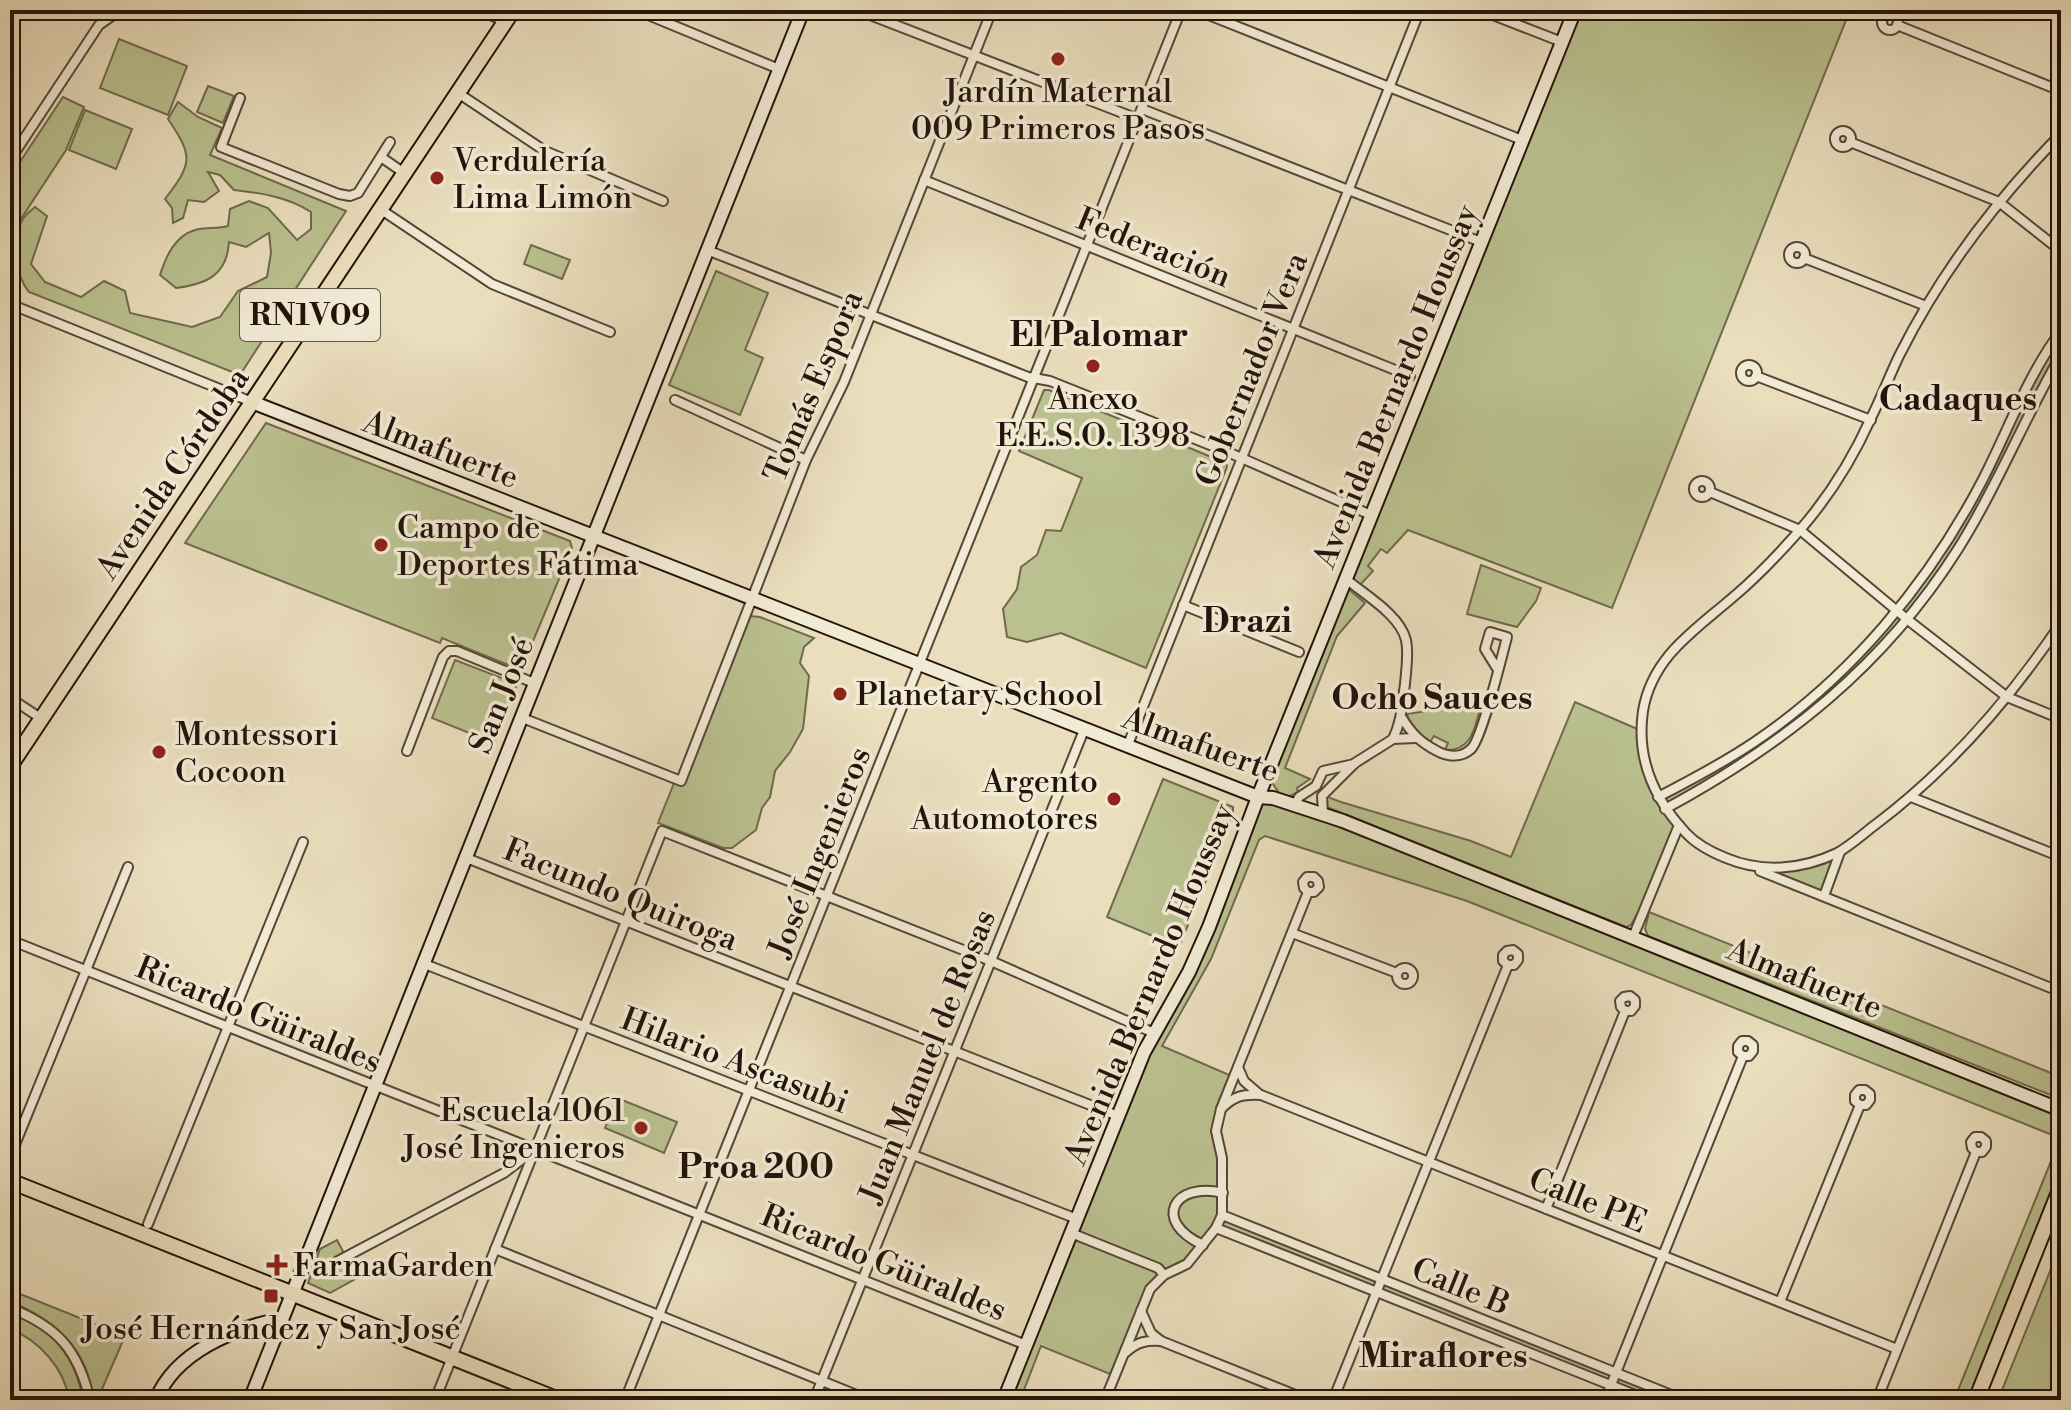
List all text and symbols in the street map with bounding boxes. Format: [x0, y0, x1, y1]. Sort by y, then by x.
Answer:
marker: Jardín Maternal 009 Primeros Pasos [1049, 50, 1067, 68]
place label: Jardín Maternal 009 Primeros Pasos [911, 72, 1205, 149]
place label: Verdulería Lima Limón [452, 141, 632, 218]
marker: Verdulería Lima Limón [428, 169, 446, 187]
street label: Avenida Bernardo Houssay [1304, 198, 1487, 575]
street label: Federación [1071, 199, 1237, 297]
street label: Gobernador Vera [1187, 246, 1317, 492]
street label: Tomás Espora [755, 284, 873, 489]
road number: RN1V09 [240, 289, 380, 341]
district label: El Palomar [1010, 315, 1188, 357]
marker: Anexo E.E.S.O. 1398 [1084, 357, 1102, 375]
street label: Avenida Córdoba [87, 359, 259, 588]
place label: Anexo E.E.S.O. 1398 [996, 379, 1190, 456]
district label: Cadaques [1879, 379, 2037, 421]
street label: Almafuerte [356, 402, 524, 498]
place label: Campo de Deportes Fátima [397, 508, 639, 585]
marker: Campo de Deportes Fátima [372, 536, 390, 554]
district label: Drazi [1202, 601, 1292, 643]
street label: San José [461, 631, 543, 759]
place label: Planetary School [856, 675, 1103, 715]
district label: Ocho Sauces [1331, 678, 1533, 720]
marker: Planetary School [831, 685, 849, 703]
street label: Almafuerte [1116, 698, 1284, 792]
place label: Montessori Cocoon [175, 715, 339, 792]
street label: José Ingenieros [759, 741, 880, 964]
marker: Montessori Cocoon [150, 743, 168, 761]
place label: Argento Automotores [910, 762, 1098, 839]
marker: Argento Automotores [1105, 790, 1123, 808]
street label: Avenida Bernardo Houssay [1055, 797, 1244, 1172]
street label: Facundo Quiroga [497, 830, 744, 960]
street label: Juan Manuel de Rosas [850, 904, 1005, 1210]
street label: Almafuerte [1720, 929, 1888, 1028]
street label: Ricardo Güiraldes [130, 947, 387, 1082]
street label: Hilario Ascasubi [615, 999, 854, 1123]
place label: Escuela 1061 José Ingenieros [401, 1091, 625, 1168]
marker: Escuela 1061 José Ingenieros [632, 1119, 650, 1137]
district label: Proa 200 [678, 1147, 834, 1189]
street label: Calle PE [1523, 1159, 1653, 1243]
street label: Ricardo Güiraldes [755, 1195, 1012, 1330]
place label: FarmaGarden [293, 1246, 494, 1286]
street label: Calle B [1406, 1249, 1516, 1325]
marker: FarmaGarden [268, 1256, 286, 1274]
marker: José Hernández y San José [262, 1287, 280, 1305]
place label: José Hernández y San José [80, 1309, 461, 1349]
district label: Miraflores [1358, 1336, 1528, 1378]

